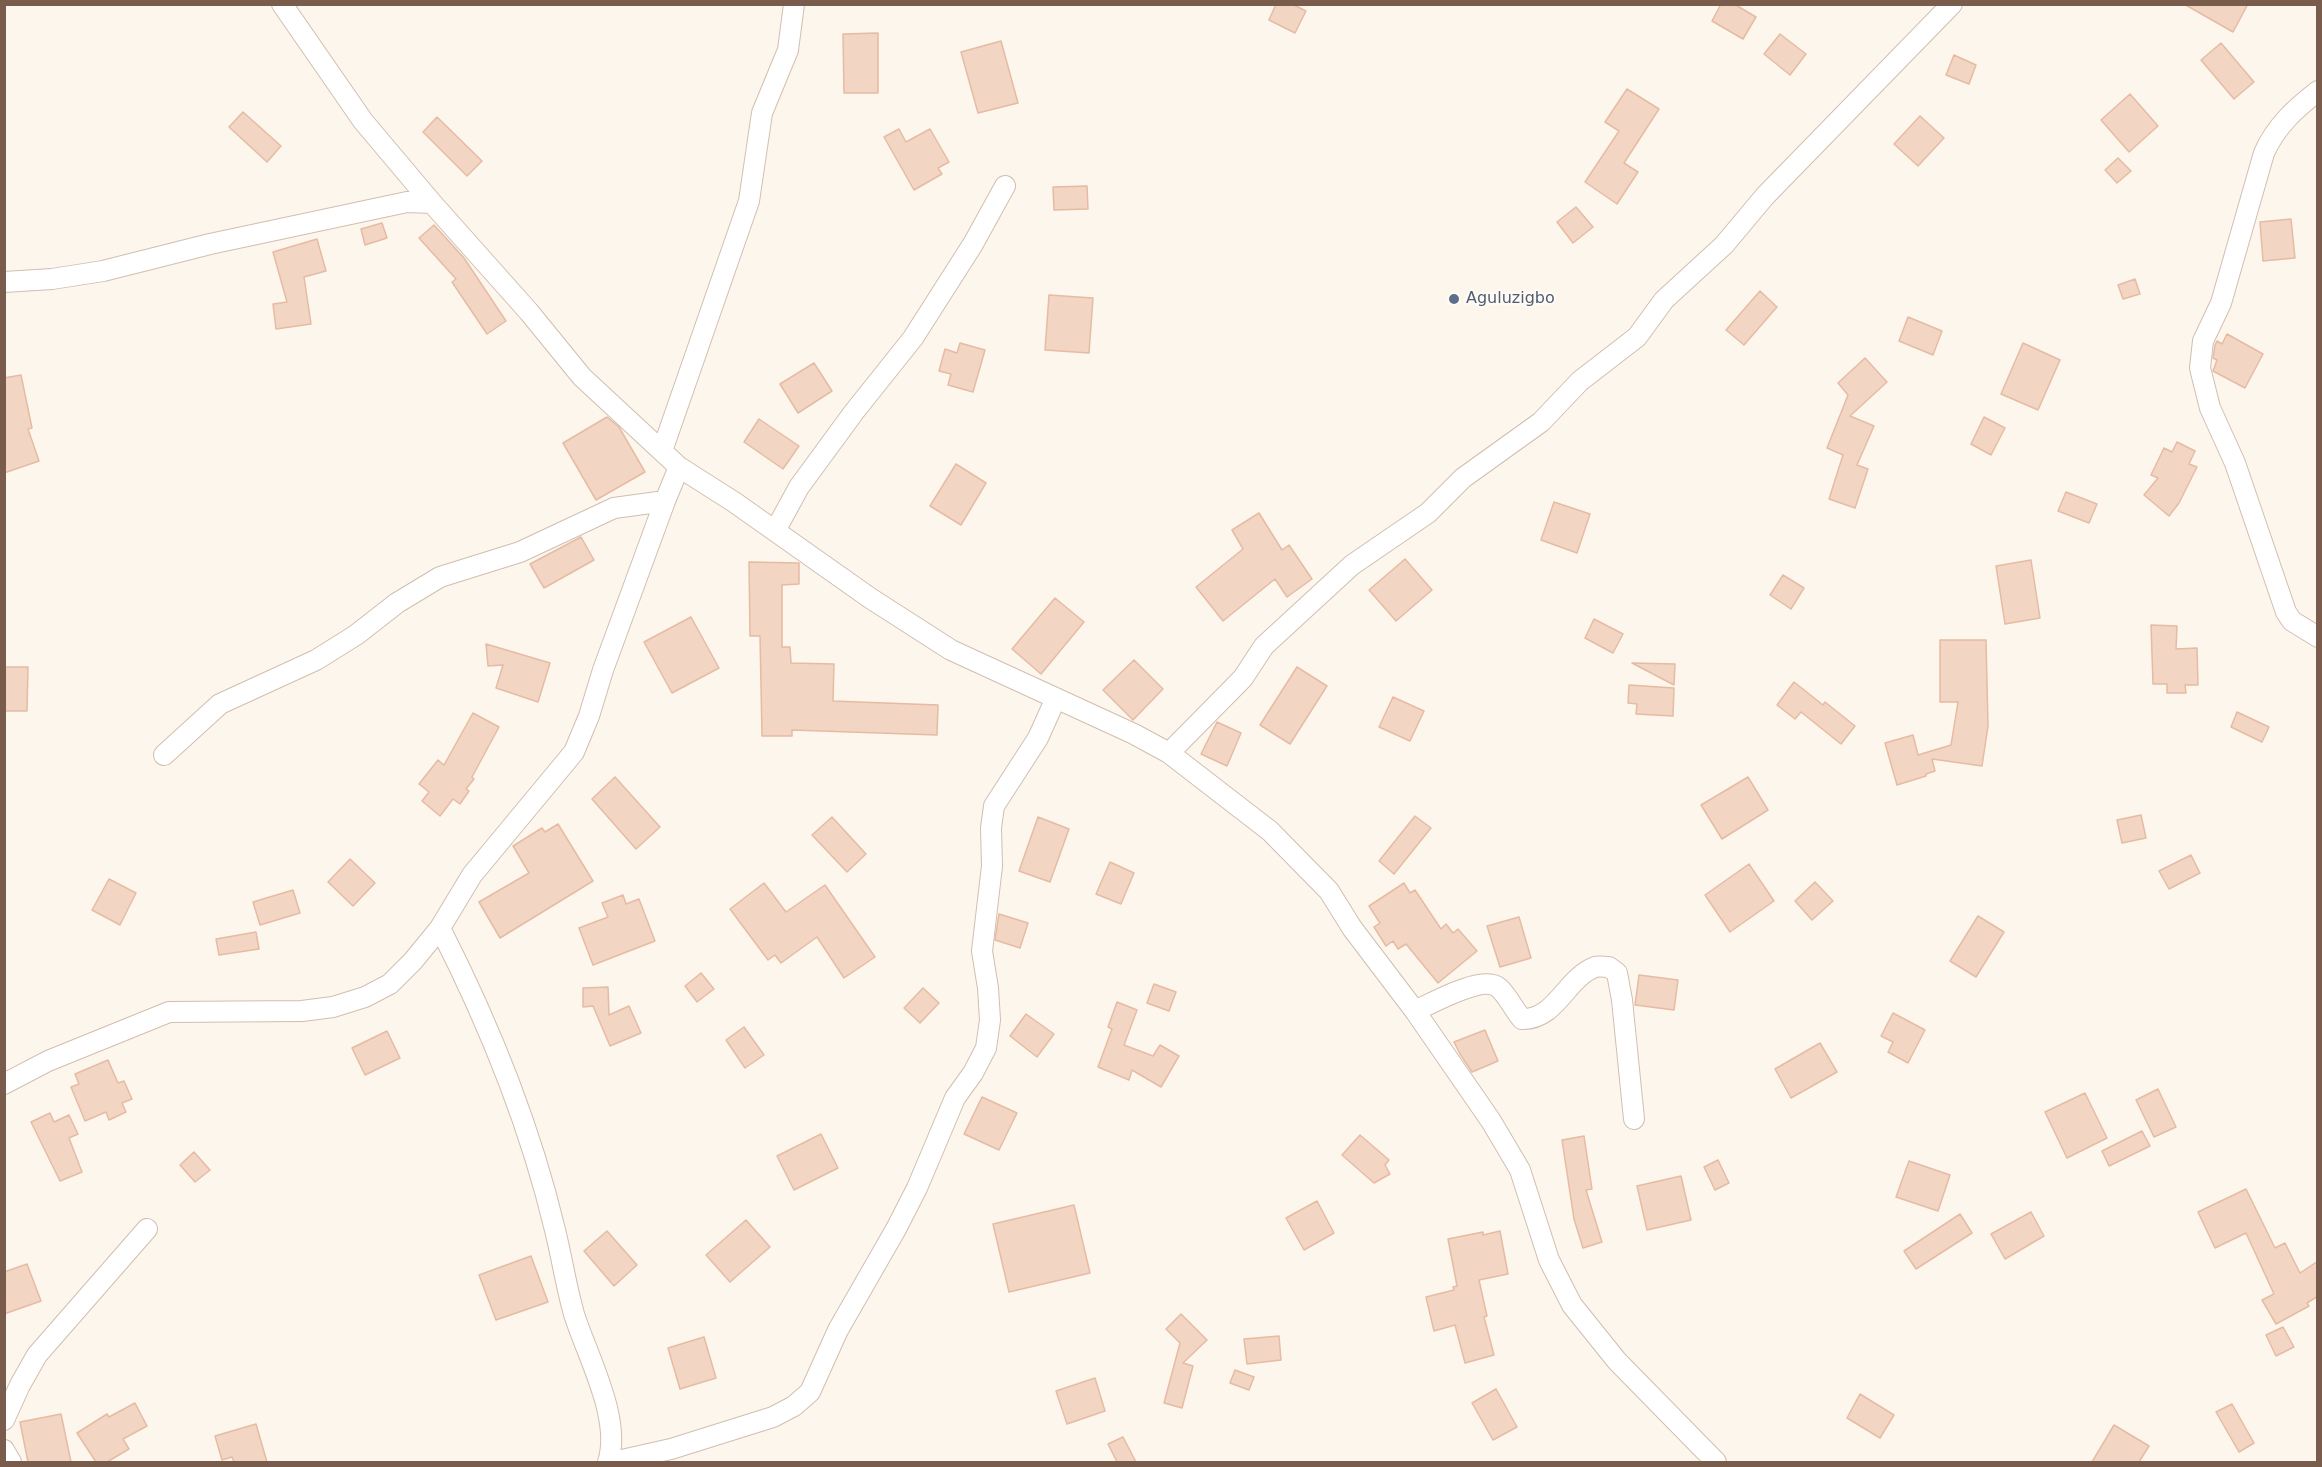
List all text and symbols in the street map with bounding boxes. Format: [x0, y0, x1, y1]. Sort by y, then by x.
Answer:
place label: Aguluzigbo [1466, 289, 1555, 309]
marker: Aguluzigbo [1447, 292, 1461, 306]

